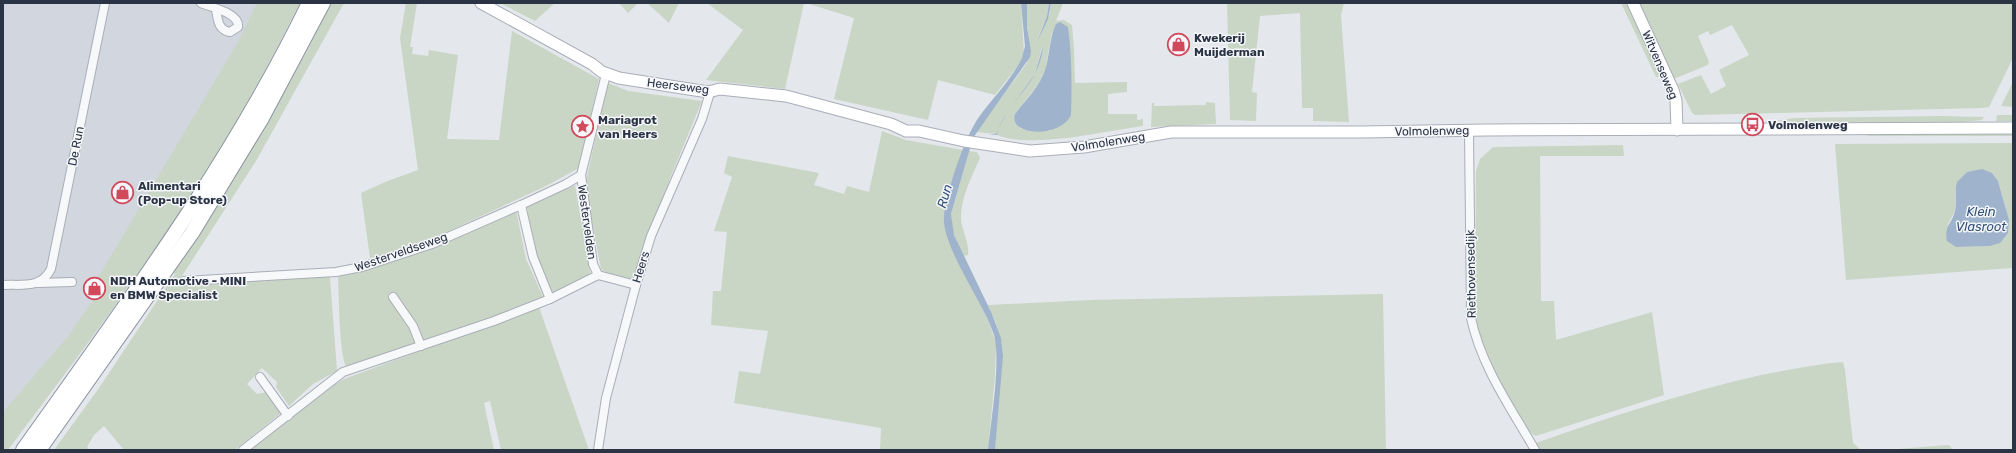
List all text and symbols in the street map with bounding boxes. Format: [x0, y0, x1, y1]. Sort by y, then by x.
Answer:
street label: Witvenseweg [1639, 28, 1681, 102]
place label: Kwekerij Muijderman [1194, 31, 1265, 59]
shop icon: Kwekerij Muijderman [1166, 32, 1192, 58]
street label: Heerseweg [646, 75, 710, 97]
bus stop icon: Volmolenweg [1740, 112, 1766, 138]
place label: Mariagrot van Heers [598, 113, 658, 141]
place icon: Mariagrot van Heers [570, 114, 596, 140]
place label: Volmolenweg [1768, 118, 1848, 132]
street label: Volmolenweg [1395, 123, 1469, 139]
street label: De Run [65, 125, 87, 167]
street label: Volmolenweg [1070, 129, 1146, 155]
place label: Alimentari (Pop-up Store) [138, 179, 227, 207]
shop icon: Alimentari (Pop-up Store) [109, 180, 135, 206]
water label: Run [934, 182, 955, 210]
street label: Westervelden [575, 184, 599, 260]
water label: Klein Vlasroot [1956, 204, 2007, 234]
street label: Riethovensedijk [1463, 229, 1479, 318]
street label: Westerveldseweg [353, 230, 449, 274]
street label: Heers [630, 249, 652, 285]
place label: NDH Automotive - MINI en BMW Specialist [110, 274, 246, 302]
shop icon: NDH Automotive - MINI en BMW Specialist [81, 275, 107, 301]

